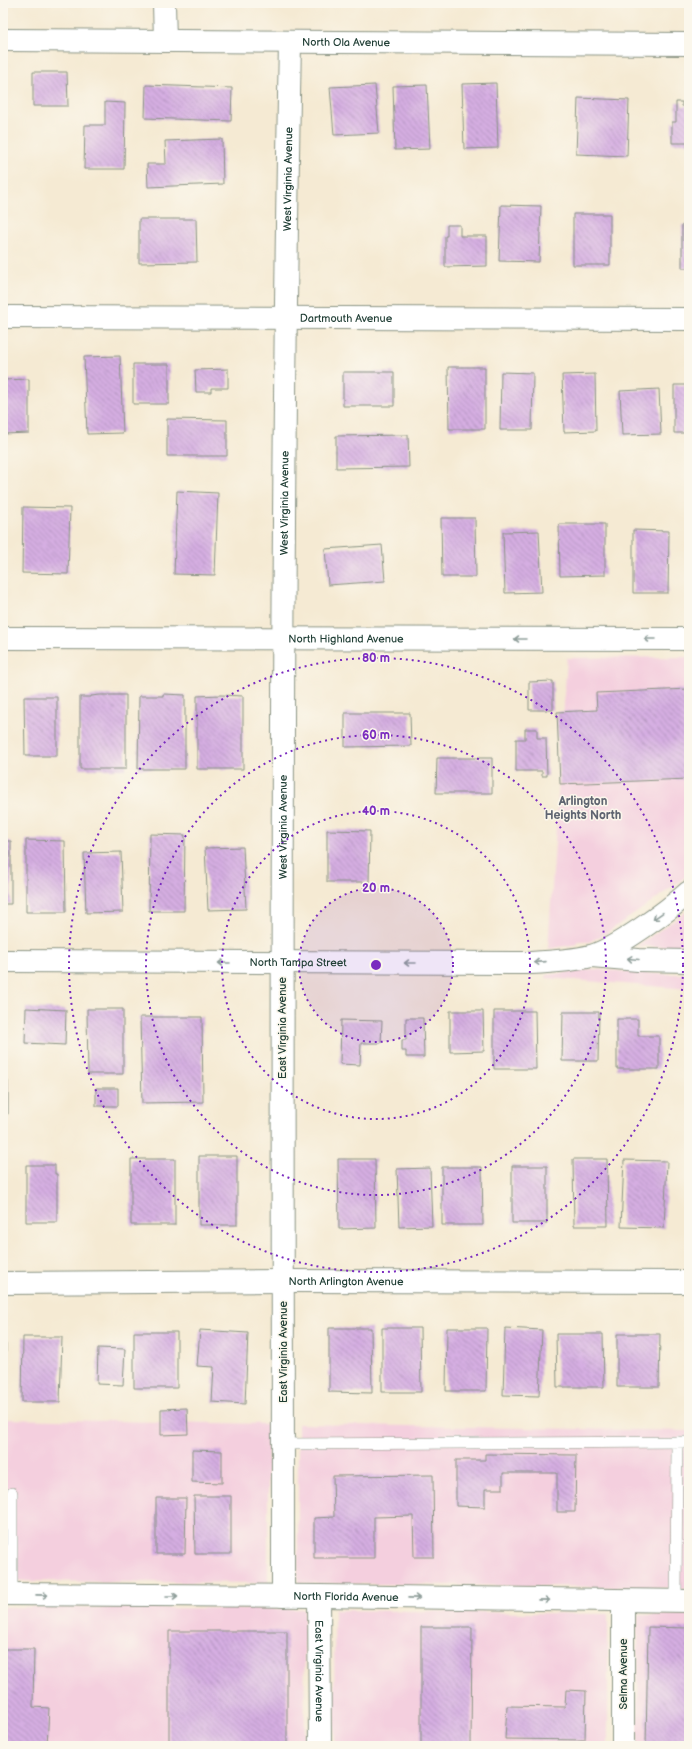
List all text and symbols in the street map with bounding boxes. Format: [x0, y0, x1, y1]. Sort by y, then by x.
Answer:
street label: North Ola Avenue [302, 36, 391, 49]
street label: West Virginia Avenue [281, 126, 295, 231]
street label: Dartmouth Avenue [300, 312, 393, 325]
street label: West Virginia Avenue [278, 450, 292, 555]
street label: North Highland Avenue [288, 632, 404, 646]
one-way arrow [514, 635, 527, 643]
one-way arrow [644, 635, 657, 643]
text: 80 m [362, 651, 390, 666]
text: 60 m [362, 728, 390, 743]
street label: West Virginia Avenue [277, 774, 290, 879]
district label: Arlington Heights North [545, 794, 621, 823]
text: 40 m [362, 804, 390, 819]
text: 20 m [362, 881, 390, 896]
one-way arrow [652, 912, 663, 920]
street label: North Tampa Street [249, 956, 347, 969]
one-way arrow [627, 956, 640, 963]
centre of rings [369, 958, 383, 972]
one-way arrow [218, 959, 231, 967]
one-way arrow [404, 959, 417, 967]
one-way arrow [534, 959, 547, 966]
street label: East Virginia Avenue [276, 977, 289, 1079]
street label: North Arlington Avenue [289, 1275, 404, 1288]
street label: East Virginia Avenue [277, 1301, 290, 1403]
street label: North Florida Avenue [293, 1590, 399, 1604]
one-way arrow [35, 1591, 48, 1599]
one-way arrow [165, 1592, 178, 1600]
one-way arrow [407, 1594, 420, 1602]
one-way arrow [537, 1596, 550, 1604]
street label: East Virginia Avenue [312, 1620, 326, 1723]
street label: Selma Avenue [617, 1638, 630, 1709]

